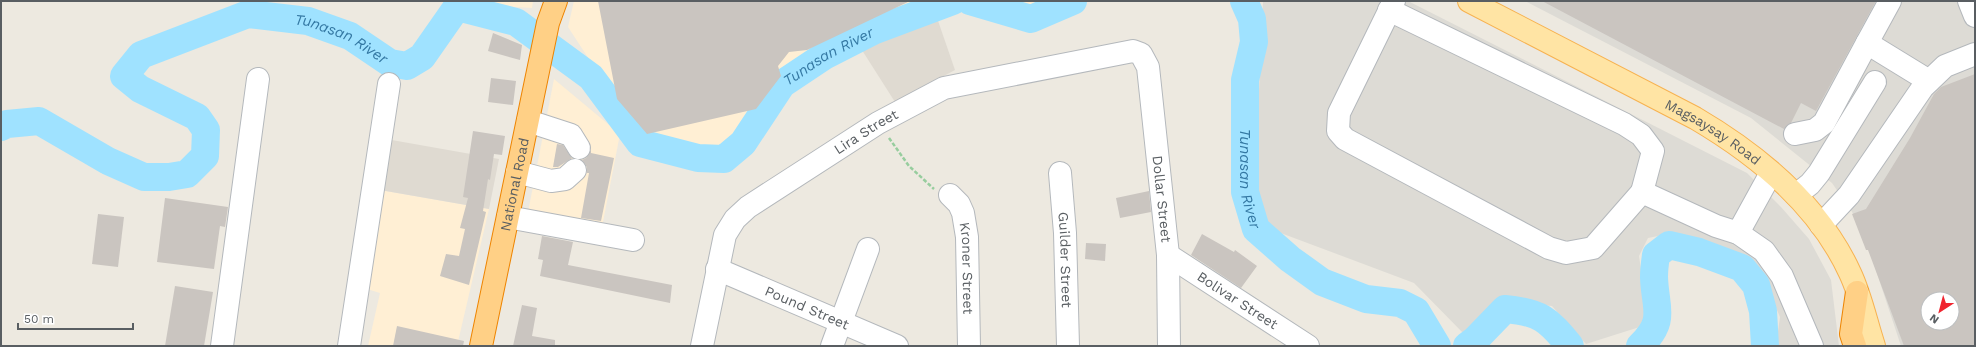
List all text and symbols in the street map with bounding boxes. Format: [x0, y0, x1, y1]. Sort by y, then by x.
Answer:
water label: Tunasan River [294, 11, 392, 68]
water label: Tunasan River [780, 23, 878, 90]
street label: Magsaysay Road [1662, 96, 1764, 168]
street label: Lira Street [831, 106, 901, 157]
water label: Tunasan River [1236, 128, 1265, 232]
street label: National Road [497, 136, 532, 233]
street label: Dollar Street [1149, 155, 1175, 243]
street label: Guilder Street [1055, 211, 1075, 308]
street label: Kroner Street [957, 221, 976, 314]
street label: Bolivar Street [1194, 268, 1281, 332]
street label: Pound Street [763, 283, 852, 333]
north arrow [1920, 291, 1960, 331]
scale bar [18, 305, 133, 331]
text: N [1927, 311, 1942, 326]
text: 50 m [24, 312, 54, 326]

